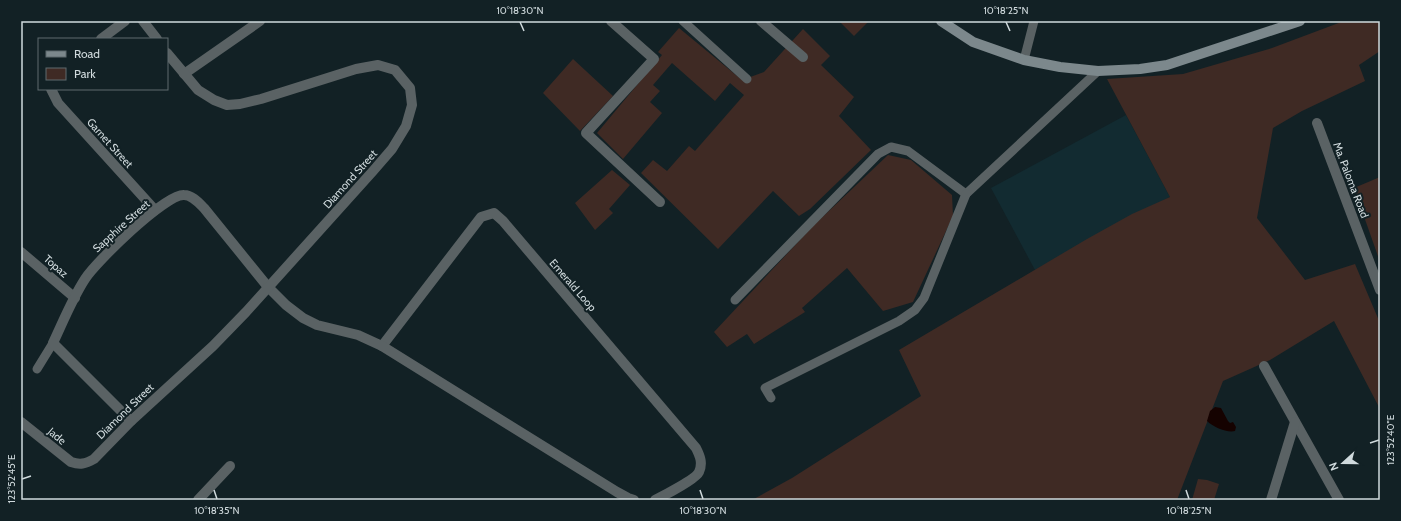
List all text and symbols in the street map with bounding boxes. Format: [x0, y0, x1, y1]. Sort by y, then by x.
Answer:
text: 10°18'30"N [497, 4, 543, 17]
text: 10°18'25"N [983, 4, 1029, 17]
legend [38, 38, 168, 90]
text: Road [74, 46, 100, 61]
text: Park [74, 66, 96, 81]
street label: Garnet Street [84, 115, 136, 171]
street label: Ma. Paloma Road [1330, 140, 1372, 220]
street label: Diamond Street [320, 147, 380, 211]
street label: Sapphire Street [90, 197, 153, 255]
street label: Topaz [41, 252, 71, 280]
street label: Emerald Loop [546, 256, 600, 314]
street label: Diamond Street [93, 380, 157, 442]
text: 123°52'40"E [1384, 414, 1397, 465]
street label: Jade [44, 424, 69, 448]
north arrow [1323, 443, 1363, 483]
text: 123°52'45"E [5, 454, 18, 503]
text: N [1326, 460, 1342, 473]
text: 10°18'35"N [194, 504, 240, 517]
text: 10°18'30"N [680, 504, 726, 517]
text: 10°18'25"N [1166, 504, 1212, 517]

